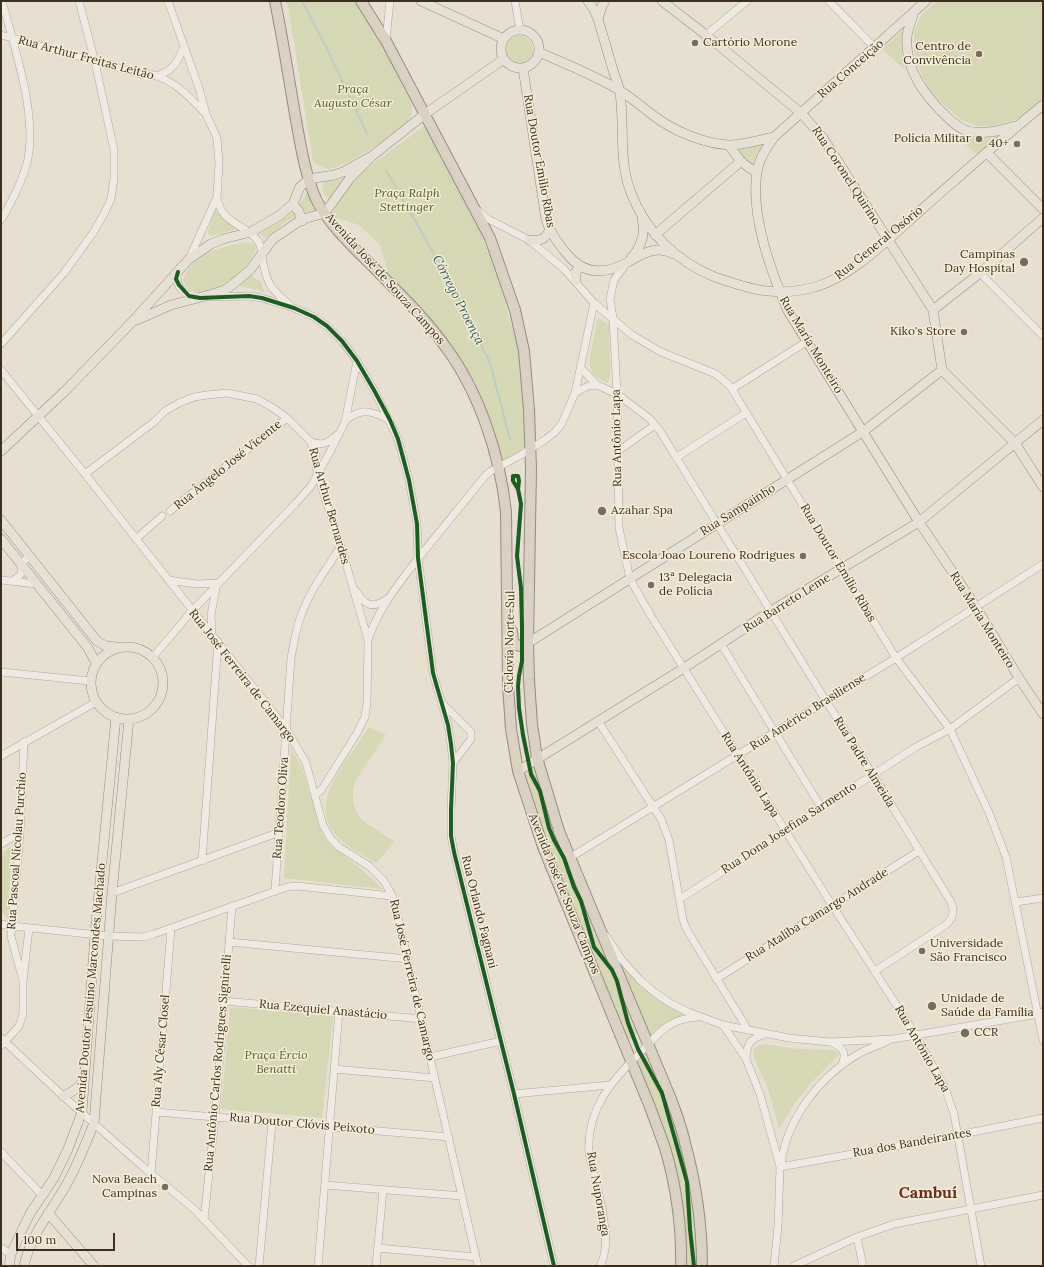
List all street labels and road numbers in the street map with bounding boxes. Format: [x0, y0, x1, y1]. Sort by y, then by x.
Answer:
street label: Rua Arthur Freitas Leitão [16, 33, 156, 83]
street label: Rua Conceição [815, 36, 887, 102]
street label: Rua Doutor Emílio Ribas [520, 93, 558, 229]
street label: Rua Coronel Quirino [809, 124, 883, 228]
street label: Rua General Osório [832, 203, 926, 283]
street label: Avenida José de Souza Campos [322, 210, 448, 348]
street label: Rua Maria Monteiro [776, 294, 846, 396]
street label: Rua Antônio Lapa [609, 389, 625, 487]
street label: Rua Ângelo José Vicente [171, 417, 285, 513]
street label: Rua Arthur Bernardes [305, 446, 353, 566]
street label: Rua Sampainho [698, 481, 778, 539]
street label: Rua Doutor Emílio Ribas [797, 501, 879, 625]
street label: Rua Maria Monteiro [946, 569, 1018, 671]
street label: Rua Barreto Leme [741, 570, 833, 636]
street label: Ciclovia Norte-Sul [502, 591, 518, 693]
street label: Rua José Ferreira de Camargo [185, 606, 299, 746]
street label: Rua Américo Brasiliense [747, 670, 869, 754]
street label: Rua Padre Almeida [830, 714, 898, 810]
street label: Rua Antônio Lapa [718, 730, 782, 820]
street label: Rua Teodoro Oliva [270, 756, 292, 860]
street label: Rua Pascoal Nicolau Purchio [4, 772, 30, 930]
street label: Rua Dona Josefina Sarmento [719, 779, 859, 877]
street label: Avenida José de Souza Campos [525, 812, 603, 976]
street label: Rua Orlando Fagnani [458, 854, 500, 970]
street label: Avenida Doutor Jesuíno Marcondes Machado [73, 862, 109, 1114]
street label: Rua Ataliba Camargo Andrade [743, 865, 891, 965]
street label: Rua José Ferreira de Camargo [386, 898, 438, 1062]
street label: Rua Antônio Carlos Rodrigues Signirelli [201, 954, 235, 1172]
street label: Rua Aly César Closel [149, 994, 173, 1108]
street label: Rua Ezequiel Anastácio [258, 997, 388, 1023]
street label: Rua Antônio Lapa [891, 1003, 953, 1095]
street label: Rua Doutor Clóvis Peixoto [229, 1110, 375, 1138]
street label: Rua dos Bandeirantes [852, 1125, 972, 1161]
street label: Rua Nuporanga [583, 1150, 613, 1238]

